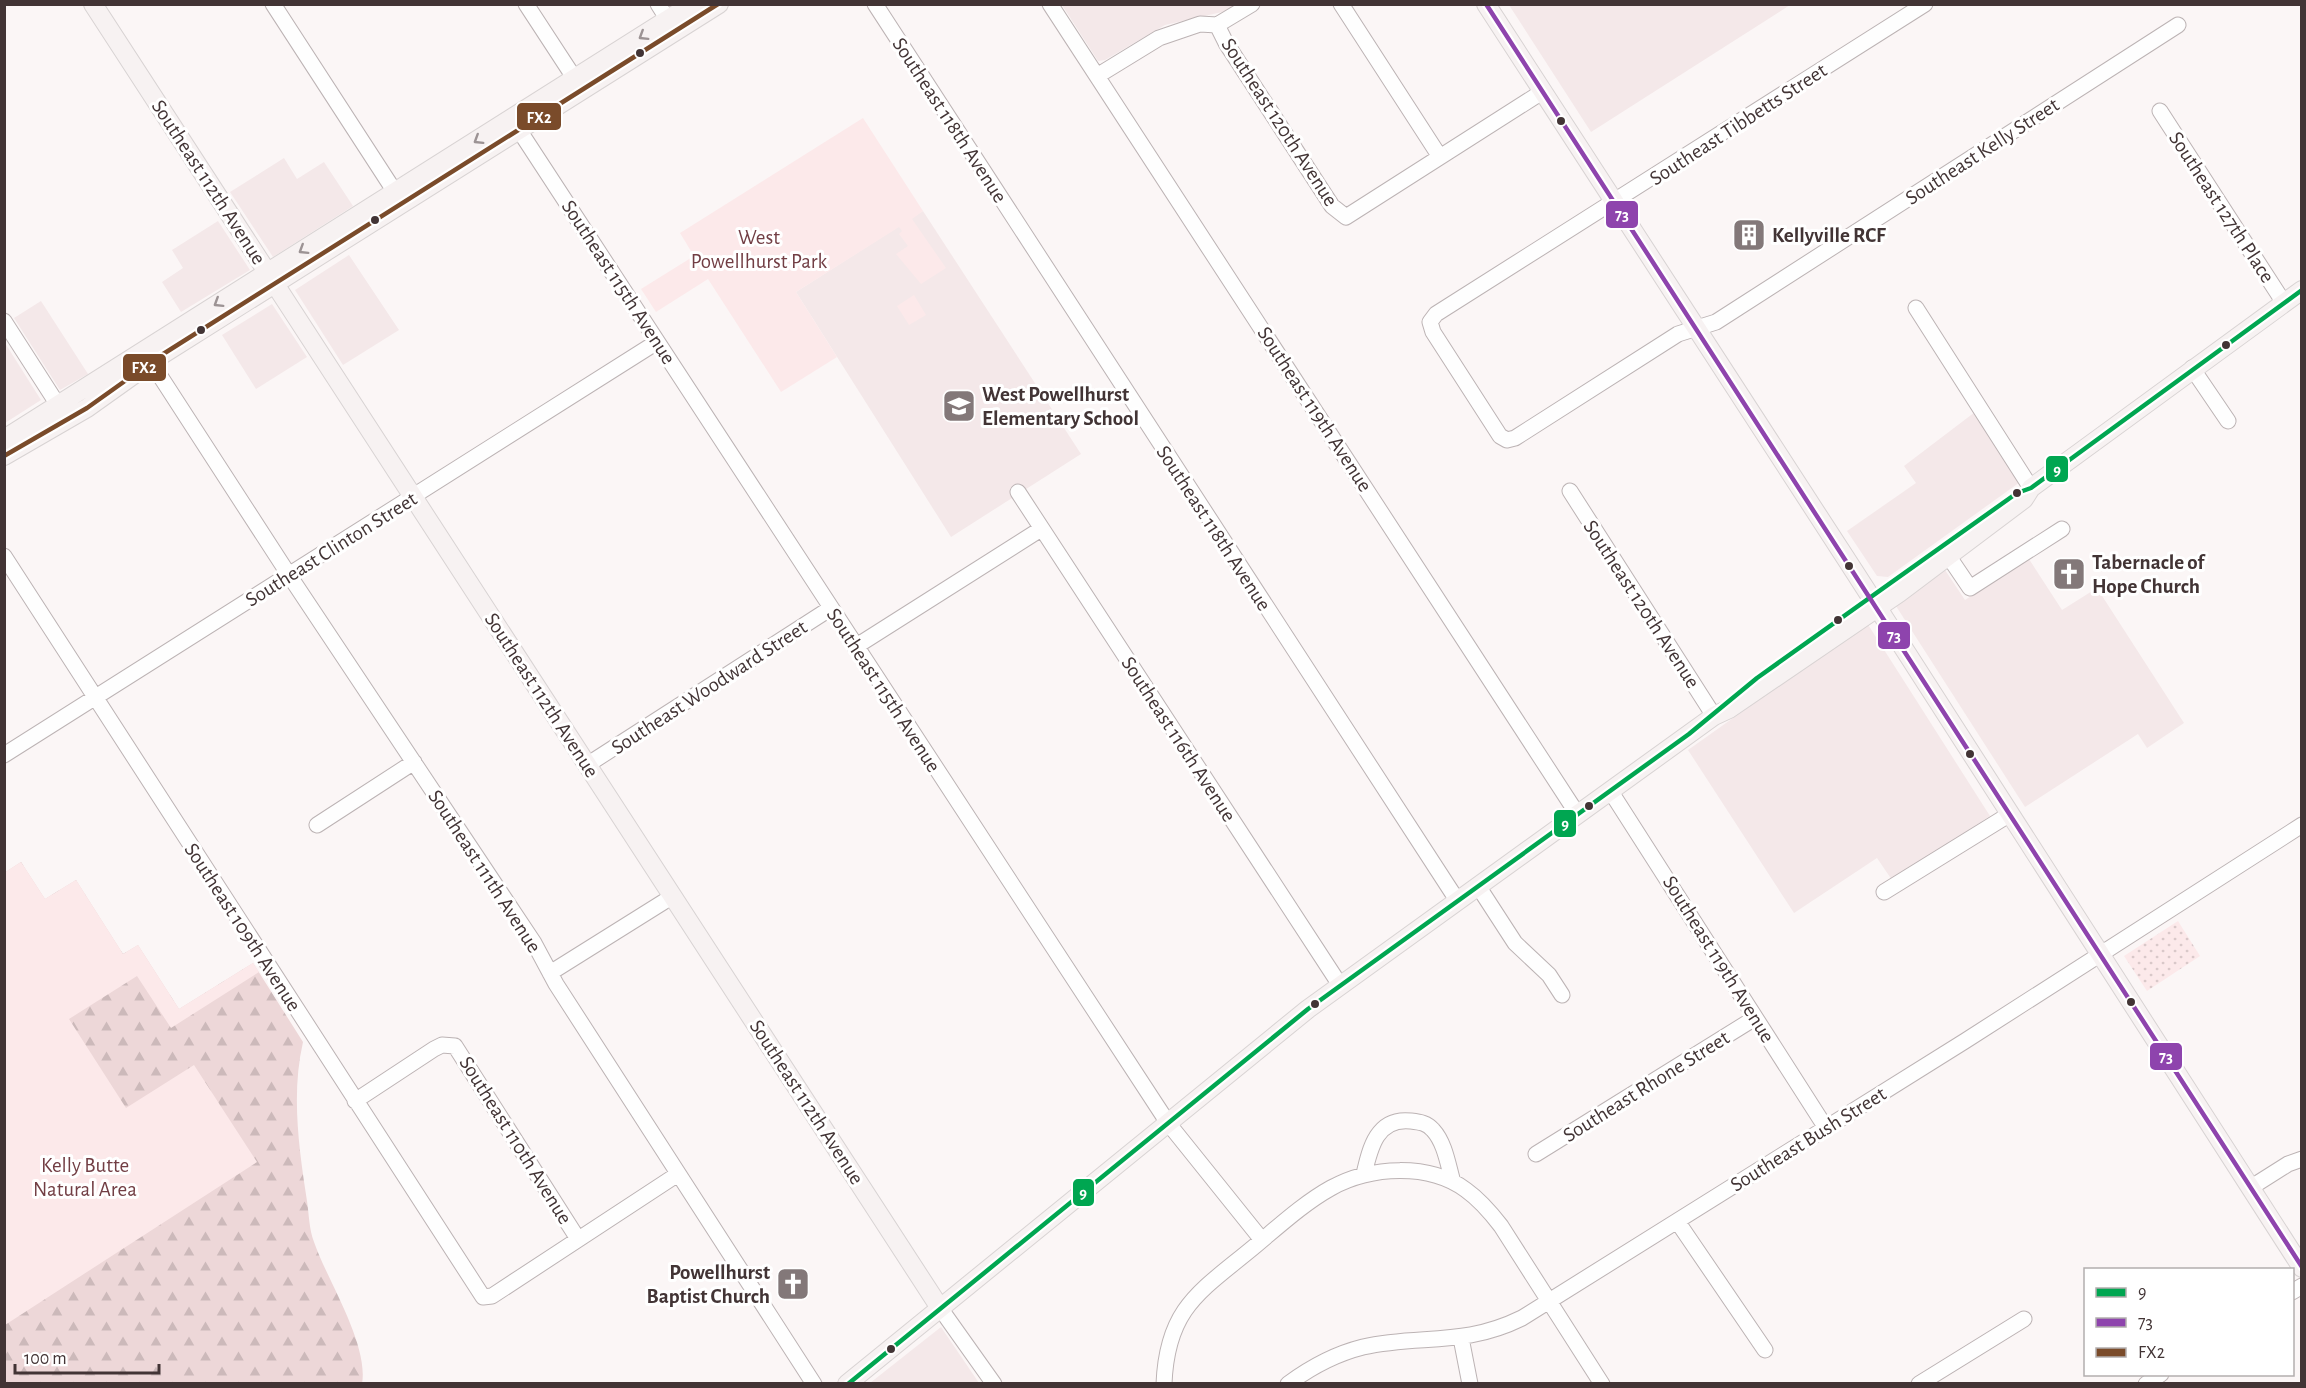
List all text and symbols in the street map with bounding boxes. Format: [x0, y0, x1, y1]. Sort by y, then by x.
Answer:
one-way arrow [639, 28, 649, 40]
street label: Southeast 118th Avenue [888, 34, 1011, 207]
street label: Southeast 120th Avenue [1218, 35, 1342, 210]
unlabelled marker [634, 47, 646, 59]
street label: Southeast Tibbetts Street [1646, 59, 1831, 189]
street label: Southeast Kelly Street [1902, 94, 2063, 209]
street label: Southeast 112th Avenue [148, 96, 270, 268]
line badge: FX2 [516, 102, 562, 131]
text: FX2 [526, 110, 552, 126]
unlabelled marker [1555, 115, 1567, 127]
street label: Southeast 127th Place [2165, 128, 2278, 287]
one-way arrow [474, 132, 484, 144]
street label: Southeast 115th Avenue [558, 196, 679, 368]
line badge: 73 [1605, 200, 1639, 229]
text: 73 [1615, 207, 1629, 223]
unlabelled marker [369, 214, 381, 226]
building icon: Kellyville RCF [1731, 217, 1767, 253]
place label: Kellyville RCF [1772, 225, 1886, 246]
park label: West Powellhurst Park [691, 227, 828, 272]
one-way arrow [299, 242, 309, 254]
one-way arrow [214, 296, 225, 307]
street label: Southeast 119th Avenue [1253, 323, 1376, 496]
unlabelled marker [195, 324, 207, 336]
unlabelled marker [2220, 339, 2232, 351]
line badge: FX2 [122, 353, 167, 382]
text: FX2 [131, 360, 157, 376]
place label: West Powellhurst Elementary School [982, 384, 1139, 429]
school or university icon: West Powellhurst Elementary School [941, 388, 977, 424]
street label: Southeast 118th Avenue [1152, 442, 1275, 615]
line badge: 9 [2045, 455, 2069, 483]
text: 9 [2053, 462, 2061, 478]
unlabelled marker [2011, 487, 2023, 499]
street label: Southeast Clinton Street [242, 488, 421, 611]
street label: Southeast 120th Avenue [1580, 517, 1704, 692]
place label: Tabernacle of Hope Church [2092, 552, 2206, 597]
church icon: Tabernacle of Hope Church [2051, 556, 2087, 592]
unlabelled marker [1843, 560, 1855, 572]
street label: Southeast 115th Avenue [823, 604, 944, 776]
street label: Southeast 112th Avenue [481, 609, 603, 781]
unlabelled marker [1832, 614, 1844, 626]
street label: Southeast Woodward Street [608, 616, 811, 758]
line badge: 73 [1877, 621, 1911, 650]
text: 73 [1887, 628, 1901, 644]
street label: Southeast 116th Avenue [1117, 653, 1240, 826]
unlabelled marker [1964, 748, 1976, 760]
street label: Southeast 111th Avenue [424, 786, 545, 956]
unlabelled marker [1583, 800, 1595, 812]
line badge: 9 [1553, 809, 1577, 838]
text: 9 [1561, 816, 1569, 832]
street label: Southeast 109th Avenue [180, 839, 305, 1015]
street label: Southeast 119th Avenue [1659, 872, 1778, 1046]
unlabelled marker [2125, 996, 2137, 1008]
unlabelled marker [1309, 998, 1321, 1010]
street label: Southeast 112th Avenue [746, 1016, 868, 1188]
street label: Southeast Rhone Street [1560, 1027, 1733, 1146]
line badge: 73 [2149, 1042, 2183, 1071]
text: 73 [2159, 1049, 2173, 1065]
street label: Southeast 110th Avenue [455, 1053, 576, 1228]
street label: Southeast Bush Street [1727, 1083, 1890, 1196]
park label: Kelly Butte Natural Area [33, 1155, 137, 1200]
line badge: 9 [1072, 1178, 1095, 1207]
text: 9 [1079, 1185, 1087, 1201]
place label: Powellhurst Baptist Church [646, 1262, 770, 1307]
church icon: Powellhurst Baptist Church [775, 1266, 811, 1302]
legend [2084, 1268, 2294, 1376]
text: 9 [2138, 1284, 2146, 1302]
text: 73 [2138, 1314, 2153, 1332]
scale bar [15, 1337, 159, 1375]
unlabelled marker [885, 1343, 897, 1355]
text: FX2 [2138, 1344, 2165, 1362]
text: 100 m [24, 1350, 67, 1368]

